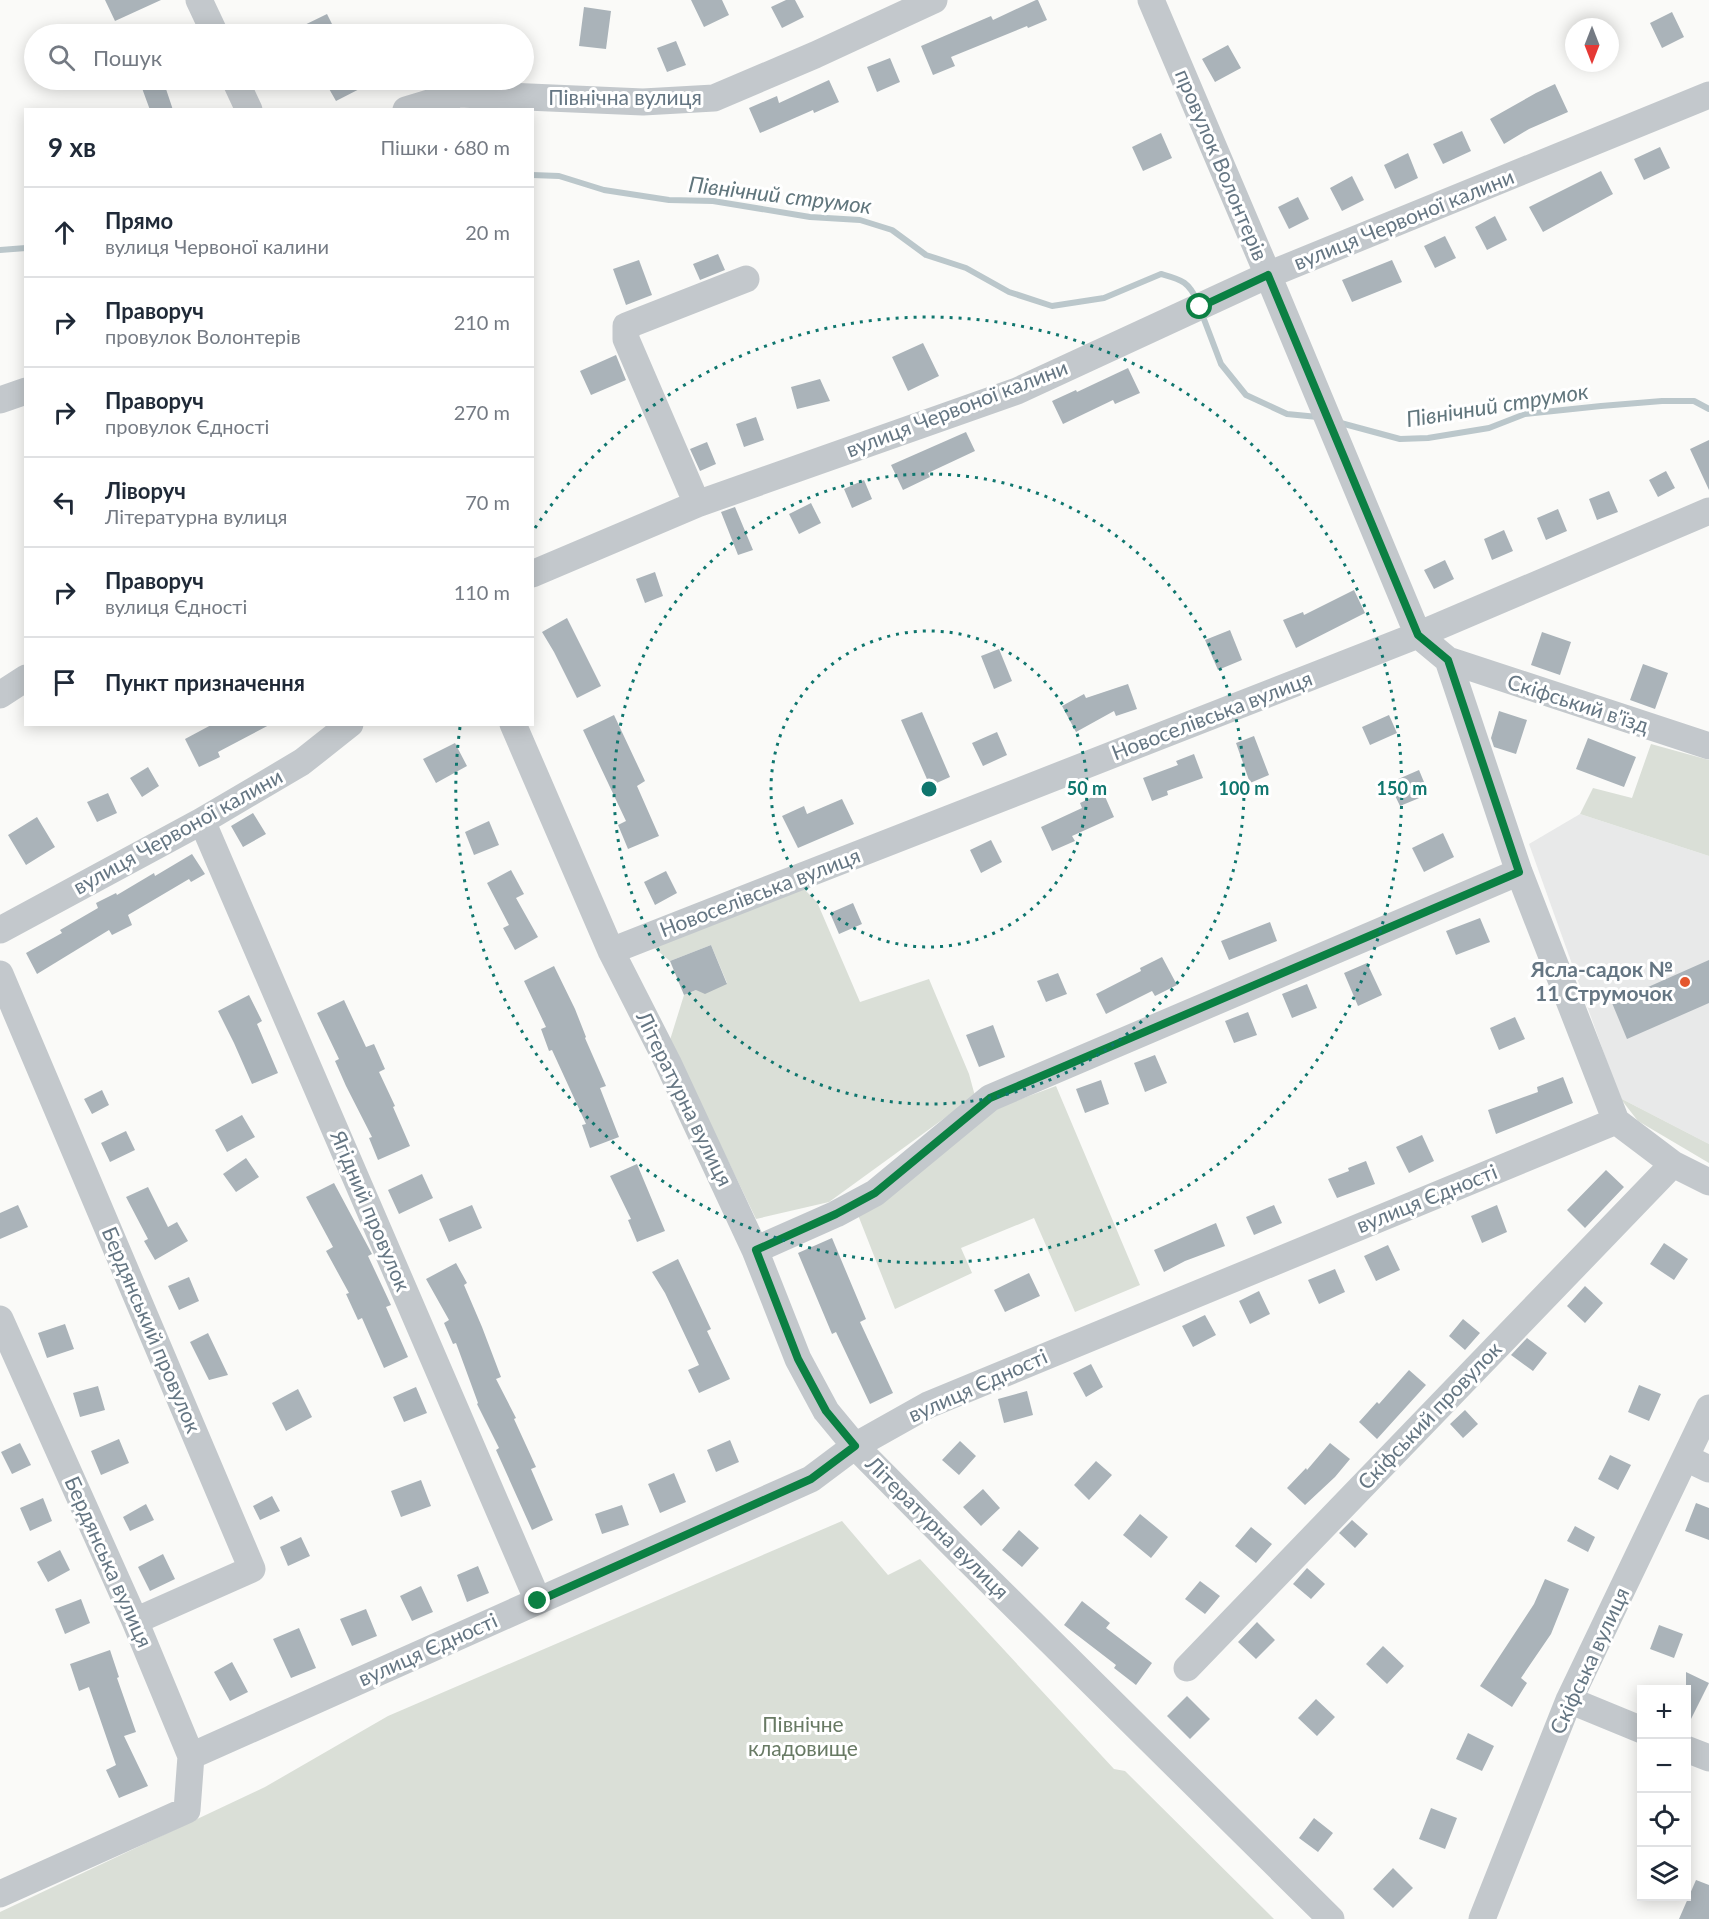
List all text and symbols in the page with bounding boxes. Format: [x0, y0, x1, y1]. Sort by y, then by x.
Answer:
north arrow [1565, 18, 1619, 72]
search box [24, 24, 534, 90]
icon: search [45, 41, 78, 74]
text: Пошук [93, 44, 162, 71]
street label: провулок Волонтерів [1171, 65, 1274, 264]
street label: Північна вулиця [548, 84, 702, 109]
text: 9 хв [48, 131, 96, 163]
text: Пішки · 680 m [381, 135, 510, 159]
street label: вулиця Червоної калини [1290, 163, 1517, 274]
water label: Північний струмок [687, 170, 873, 219]
text: Прямо [105, 207, 173, 234]
icon: ahead [48, 216, 81, 249]
text: 20 m [465, 220, 510, 244]
text: вулиця Червоної калини [105, 234, 329, 258]
route start [1186, 293, 1212, 319]
text: Праворуч [105, 297, 204, 324]
icon: right [48, 306, 81, 339]
text: 210 m [454, 310, 510, 334]
text: провулок Волонтерів [105, 324, 301, 348]
street label: вулиця Червоної калини [842, 354, 1071, 461]
water label: Північний струмок [1404, 377, 1590, 432]
text: Праворуч [105, 387, 204, 414]
icon: right [48, 396, 81, 429]
text: 270 m [454, 400, 510, 424]
text: провулок Єдності [105, 414, 269, 438]
text: Ліворуч [105, 477, 186, 504]
icon: left [48, 486, 81, 519]
text: 70 m [465, 490, 510, 514]
text: Літературна вулиця [105, 504, 287, 528]
text: Праворуч [105, 567, 204, 594]
icon: right [48, 576, 81, 609]
text: 110 m [454, 580, 510, 604]
text: вулиця Єдності [105, 594, 247, 618]
street label: Новоселівська вулиця [1108, 665, 1315, 764]
icon: arrive [48, 666, 81, 699]
street label: Скіфський в'їзд [1505, 668, 1652, 737]
text: Пункт призначення [105, 669, 305, 696]
street label: вулиця Червоної калини [68, 763, 286, 899]
text: 50 m [1067, 777, 1107, 799]
text: 100 m [1219, 777, 1269, 799]
text: 150 m [1377, 777, 1427, 799]
centre of rings [919, 779, 939, 799]
street label: Новоселівська вулиця [656, 842, 863, 941]
place label: Ясла-садок № 11 Струмочок [1530, 956, 1674, 1005]
marker: Ясла-садок № 11 Струмочок [1678, 975, 1692, 989]
street label: Літературна вулиця [632, 1006, 739, 1190]
street label: Ягідний провулок [326, 1125, 417, 1295]
street label: вулиця Єдності [1352, 1158, 1500, 1237]
street label: Бердянський провулок [98, 1223, 207, 1436]
street label: Скіфський провулок [1352, 1336, 1506, 1494]
street label: вулиця Єдності [904, 1343, 1051, 1426]
street label: Літературна вулиця [861, 1450, 1015, 1604]
street label: Бердянська вулиця [60, 1472, 158, 1651]
street label: Скіфська вулиця [1544, 1583, 1634, 1738]
route end [524, 1587, 550, 1613]
street label: вулиця Єдності [354, 1607, 501, 1690]
map controls [1637, 1685, 1691, 1901]
button: + [1637, 1685, 1691, 1739]
park label: Північне кладовище [748, 1711, 858, 1760]
button: − [1637, 1739, 1691, 1793]
button: locate [1637, 1793, 1691, 1847]
button: layers [1637, 1847, 1691, 1901]

